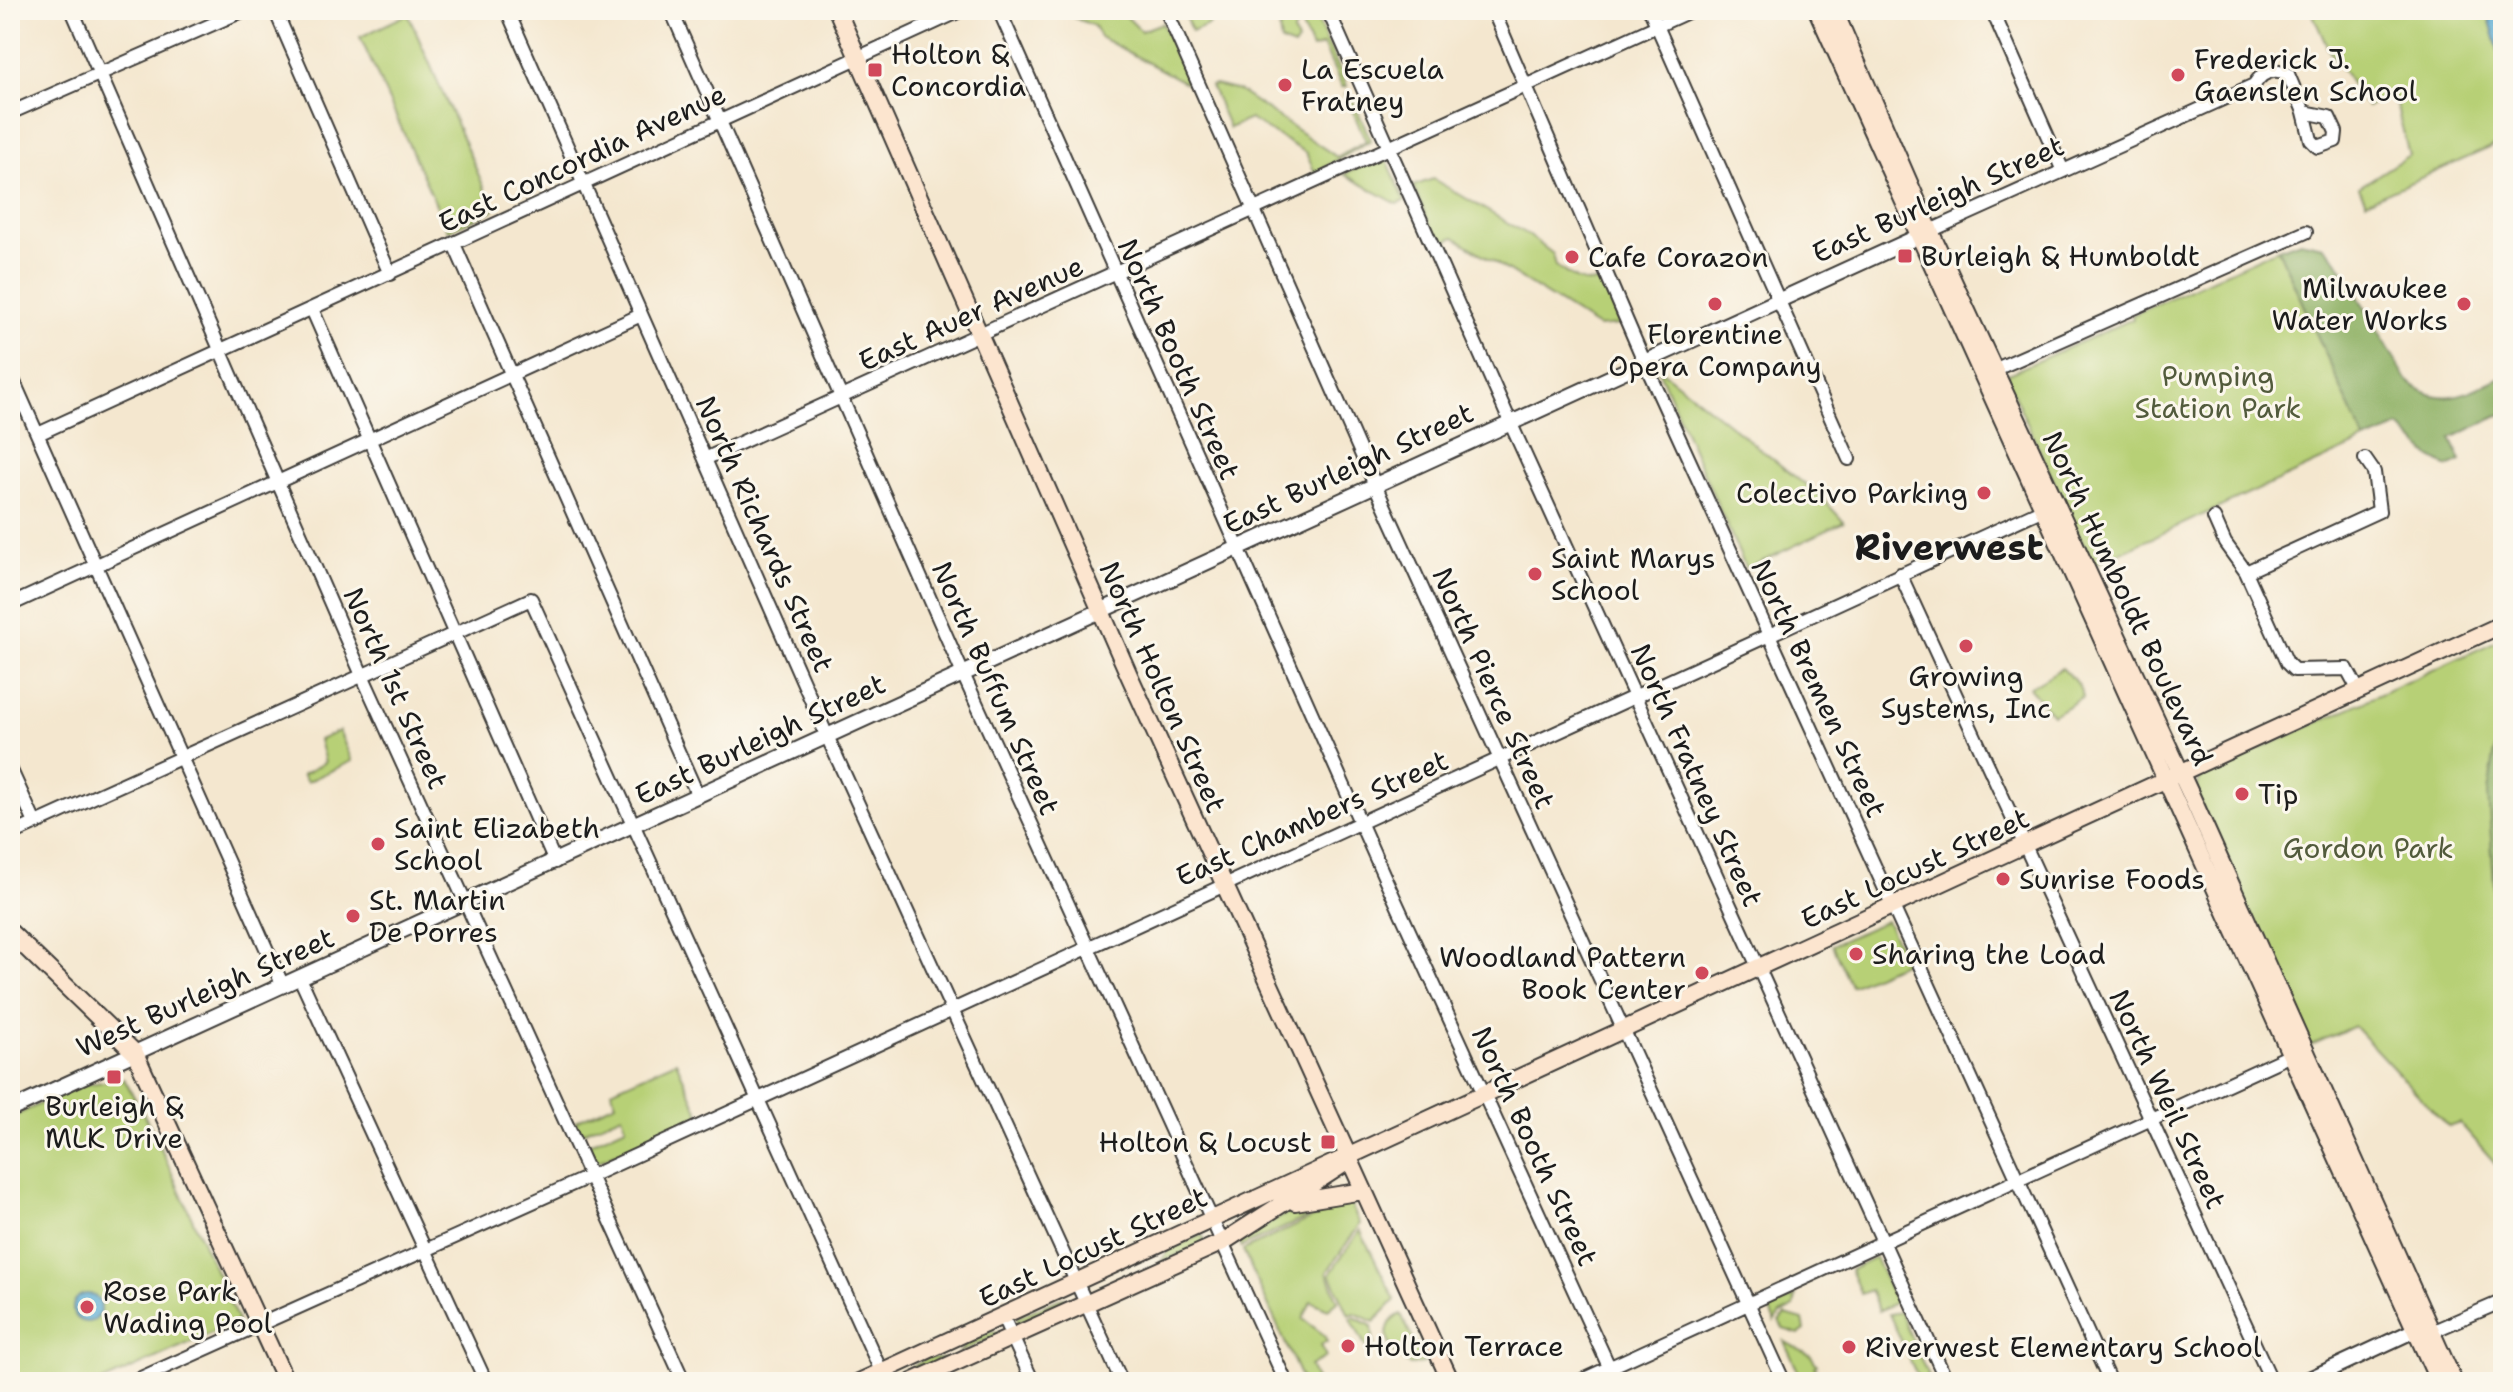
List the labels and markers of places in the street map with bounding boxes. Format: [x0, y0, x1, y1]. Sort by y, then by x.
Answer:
place label: Holton & Concordia [891, 35, 1026, 105]
place label: Frederick J. Gaenslen School [2194, 40, 2418, 110]
place label: La Escuela Fratney [1301, 50, 1444, 120]
marker: Holton & Concordia [866, 61, 884, 79]
marker: Frederick J. Gaenslen School [2169, 66, 2187, 84]
marker: La Escuela Fratney [1276, 76, 1294, 94]
place label: Burleigh & Humboldt [1921, 237, 2200, 275]
place label: Cafe Corazon [1588, 238, 1768, 276]
marker: Burleigh & Humboldt [1896, 247, 1914, 265]
marker: Cafe Corazon [1563, 248, 1581, 266]
place label: Milwaukee Water Works [2272, 269, 2448, 339]
marker: Florentine Opera Company [1706, 295, 1724, 313]
marker: Milwaukee Water Works [2455, 295, 2473, 313]
place label: Florentine Opera Company [1608, 315, 1822, 385]
place label: Colectivo Parking [1736, 474, 1968, 512]
marker: Colectivo Parking [1975, 484, 1993, 502]
place label: Saint Marys School [1551, 539, 1716, 609]
marker: Saint Marys School [1526, 565, 1544, 583]
marker: Growing Systems, Inc [1957, 637, 1975, 655]
place label: Growing Systems, Inc [1881, 657, 2051, 727]
place label: Tip [2258, 775, 2298, 813]
marker: Tip [2233, 785, 2251, 803]
place label: Saint Elizabeth School [394, 809, 600, 879]
marker: Saint Elizabeth School [369, 835, 387, 853]
place label: Sunrise Foods [2019, 860, 2205, 898]
marker: Sunrise Foods [1994, 870, 2012, 888]
place label: St. Martin De Porres [369, 881, 505, 951]
marker: St. Martin De Porres [344, 907, 362, 925]
place label: Sharing the Load [1872, 935, 2106, 973]
place label: Woodland Pattern Book Center [1439, 938, 1686, 1008]
marker: Sharing the Load [1847, 945, 1865, 963]
marker: Woodland Pattern Book Center [1693, 964, 1711, 982]
marker: Burleigh & MLK Drive [105, 1068, 123, 1086]
place label: Burleigh & MLK Drive [45, 1087, 183, 1157]
place label: Holton & Locust [1099, 1123, 1312, 1161]
marker: Holton & Locust [1319, 1133, 1337, 1151]
place label: Rose Park Wading Pool [103, 1272, 273, 1342]
marker: Rose Park Wading Pool [78, 1298, 96, 1316]
place label: Holton Terrace [1364, 1327, 1564, 1365]
place label: Riverwest Elementary School [1865, 1328, 2262, 1366]
marker: Holton Terrace [1339, 1337, 1357, 1355]
marker: Riverwest Elementary School [1840, 1338, 1858, 1356]

